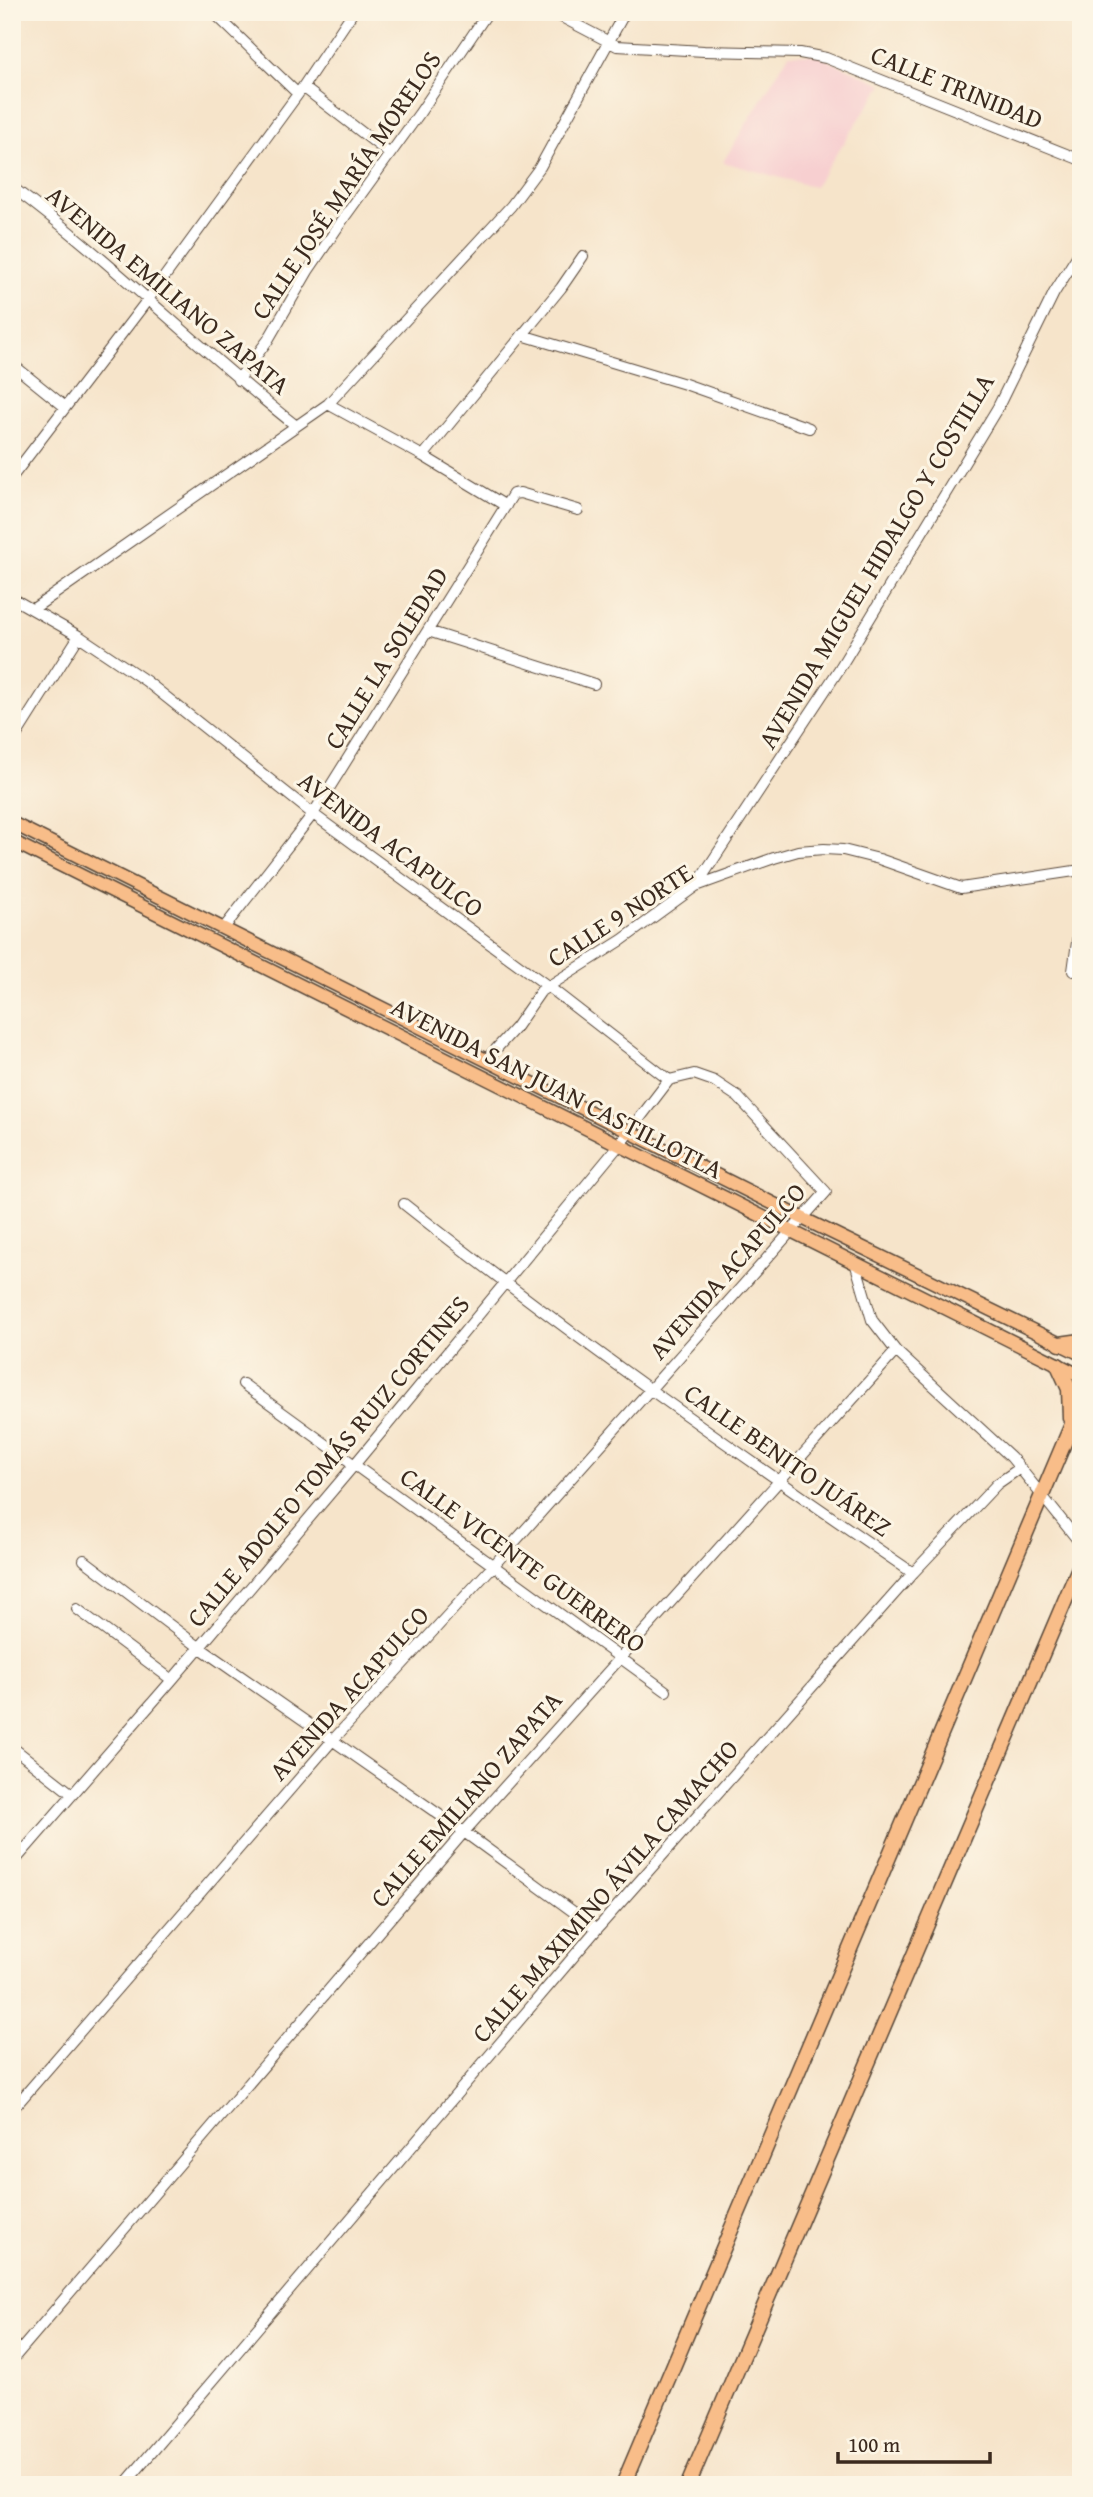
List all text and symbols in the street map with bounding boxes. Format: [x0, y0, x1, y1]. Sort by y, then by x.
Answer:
street label: CALLE TRINIDAD [865, 34, 1049, 139]
street label: CALLE JOSÉ MARÍA MORELOS [241, 42, 450, 327]
street label: AVENIDA EMILIANO ZAPATA [38, 176, 299, 404]
street label: AVENIDA MIGUEL HIDALGO Y COSTILLA [748, 365, 1004, 756]
street label: CALLE LA SOLEDAD [314, 559, 457, 756]
street label: AVENIDA ACAPULCO [290, 761, 492, 926]
street label: CALLE 9 NORTE [539, 853, 700, 976]
street label: AVENIDA SAN JUAN CASTILLOTLA [385, 987, 730, 1189]
street label: AVENIDA ACAPULCO [639, 1173, 815, 1368]
street label: CALLE ADOLFO TOMÁS RUIZ CORTINES [177, 1286, 478, 1635]
street label: CALLE BENITO JUÁREZ [677, 1373, 900, 1546]
street label: CALLE VICENTE GUERRERO [392, 1457, 654, 1662]
street label: AVENIDA ACAPULCO [259, 1597, 438, 1789]
street label: CALLE EMILIANO ZAPATA [360, 1682, 571, 1916]
street label: CALLE MAXIMINO ÁVILA CAMACHO [462, 1731, 747, 2051]
scale bar [838, 2420, 990, 2464]
text: 100 m [848, 2429, 900, 2460]

